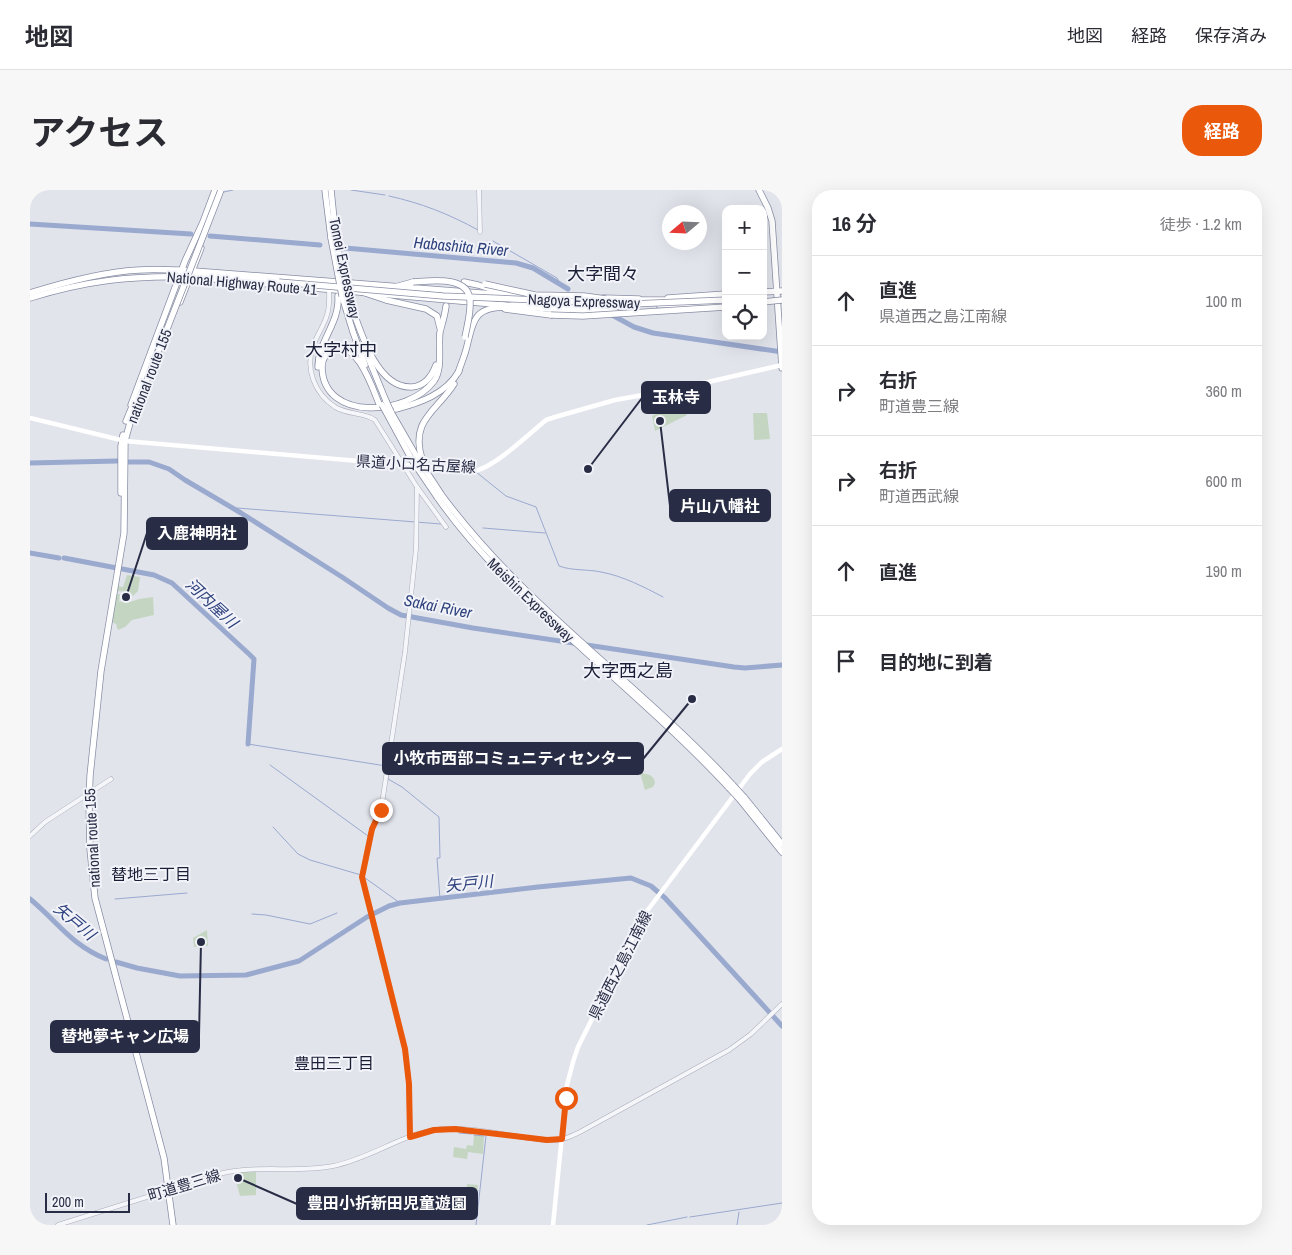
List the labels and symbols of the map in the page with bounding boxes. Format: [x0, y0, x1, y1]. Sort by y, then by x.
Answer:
north arrow [662, 205, 707, 250]
street label: Tomei Expressway [324, 215, 366, 321]
water label: Habashita River [413, 231, 510, 261]
district label: 大字間々 [567, 261, 639, 286]
street label: National Highway Route 41 [166, 266, 318, 300]
street label: Nagoya Expressway [528, 289, 641, 313]
street label: national route 155 [121, 326, 177, 426]
district label: 大字村中 [305, 337, 377, 362]
callout: 玉林寺 [642, 382, 710, 413]
text: 玉林寺 [652, 386, 700, 408]
street label: 県道小口名古屋線 [356, 450, 476, 478]
callout: 片山八幡社 [670, 490, 770, 521]
text: 片山八幡社 [680, 495, 760, 517]
callout: 入鹿神明社 [147, 518, 247, 549]
text: 入鹿神明社 [157, 522, 237, 544]
street label: Meishin Expressway [483, 553, 580, 648]
water label: 河内屋川 [181, 573, 244, 634]
water label: Sakai River [402, 589, 474, 623]
district label: 大字西之島 [583, 658, 673, 683]
callout: 小牧市西部コミュニティセンター [383, 743, 643, 774]
text: 小牧市西部コミュニティセンター [393, 747, 633, 769]
street label: national route 155 [79, 788, 105, 888]
route end [370, 799, 393, 822]
district label: 替地三丁目 [111, 863, 191, 885]
water label: 矢戸川 [444, 869, 496, 896]
water label: 矢戸川 [50, 897, 102, 946]
street label: 県道西之島江南線 [583, 907, 657, 1023]
callout: 替地夢キャン広場 [51, 1021, 199, 1052]
text: 替地夢キャン広場 [61, 1025, 189, 1047]
district label: 豊田三丁目 [294, 1052, 374, 1074]
route start [555, 1087, 578, 1110]
street label: 町道豊三線 [145, 1164, 223, 1206]
callout: 豊田小折新田児童遊園 [297, 1188, 477, 1219]
scale bar [45, 1190, 130, 1213]
text: 豊田小折新田児童遊園 [307, 1192, 467, 1214]

